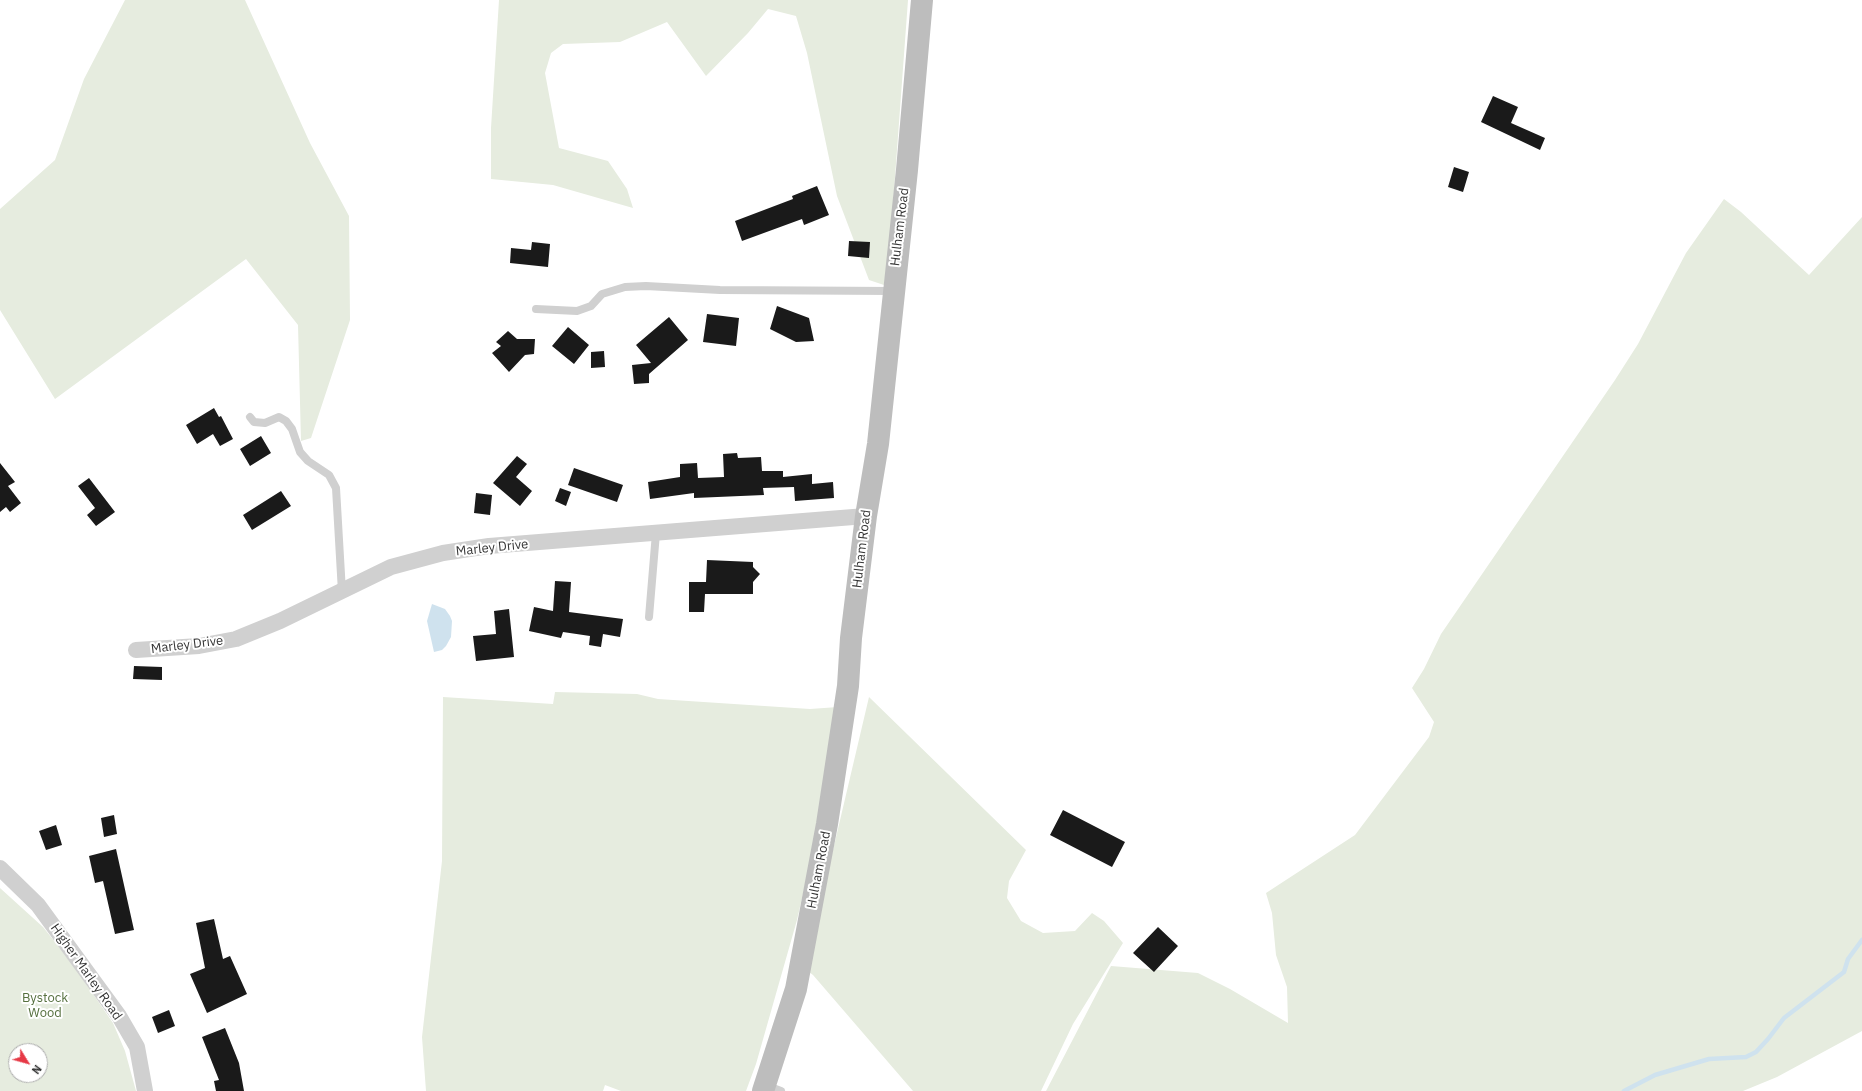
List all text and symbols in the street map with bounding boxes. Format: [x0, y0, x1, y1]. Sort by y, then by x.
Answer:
street label: Hulham Road [887, 187, 913, 267]
street label: Hulham Road [849, 509, 875, 589]
street label: Marley Drive [455, 536, 529, 560]
street label: Marley Drive [150, 633, 224, 657]
street label: Hulham Road [804, 830, 834, 910]
street label: Higher Marley Road [47, 921, 125, 1023]
park label: Bystock Wood [22, 990, 68, 1021]
north arrow [8, 1043, 48, 1083]
text: N [29, 1062, 45, 1077]

